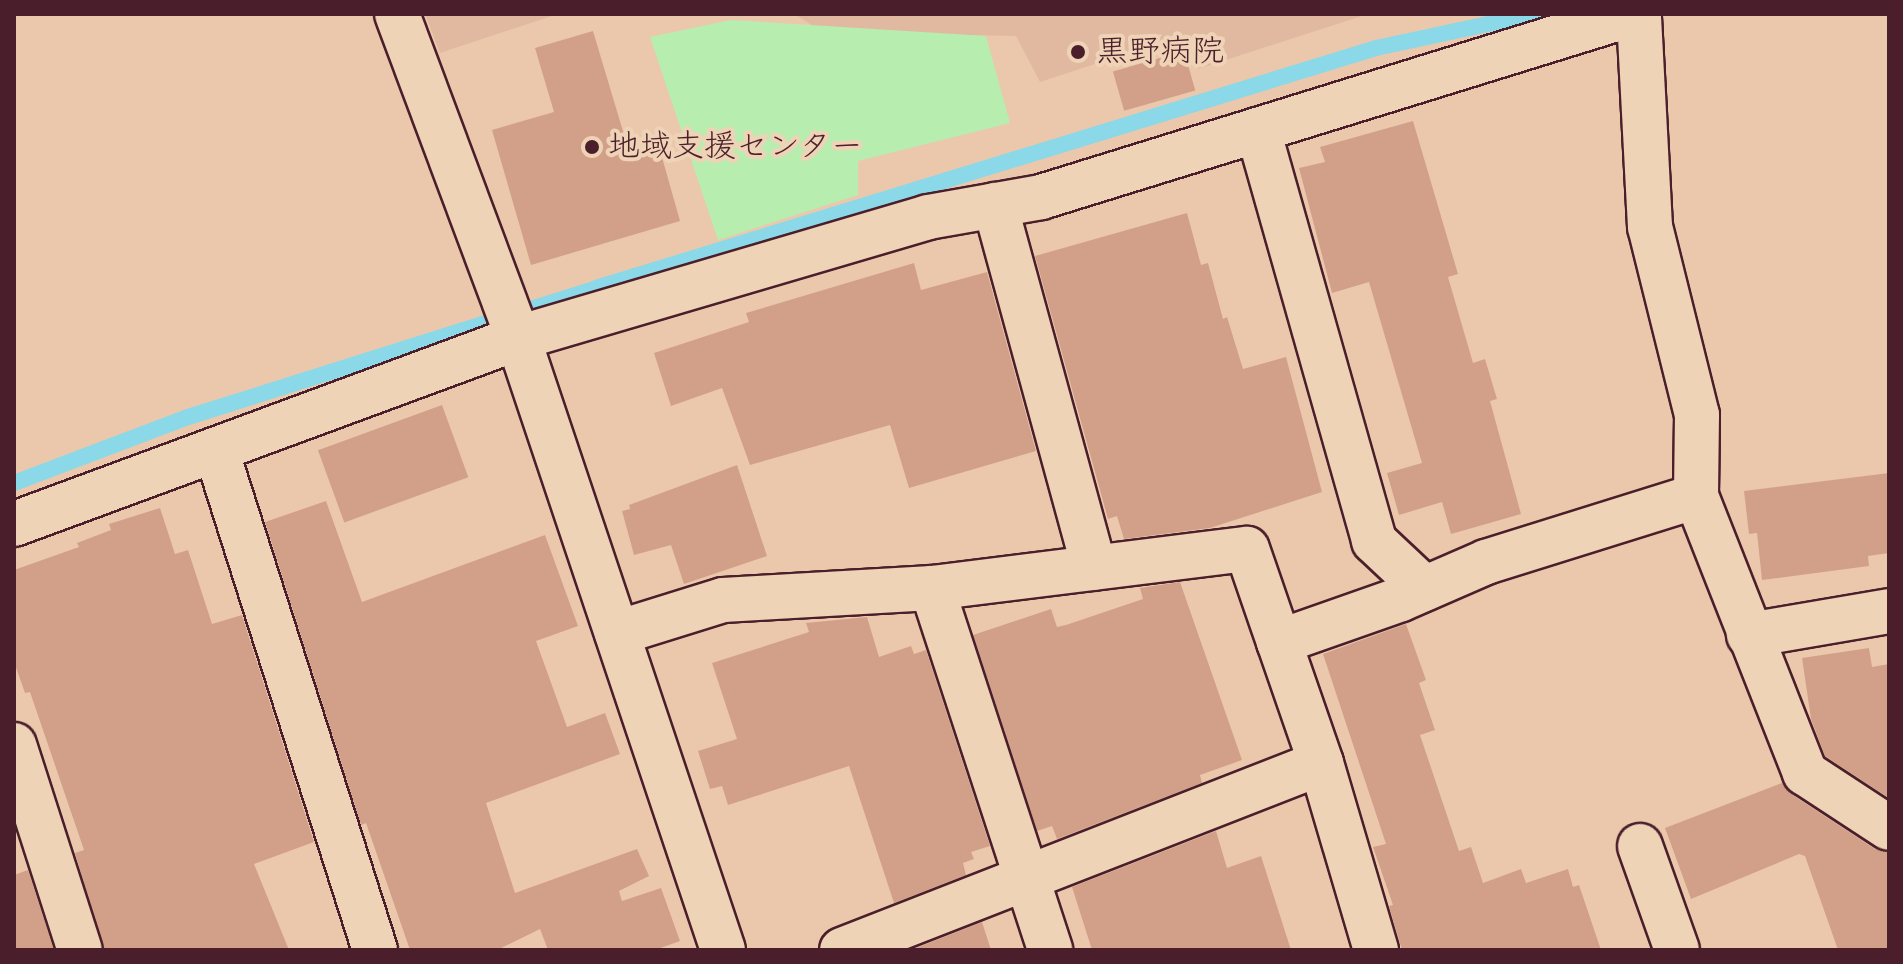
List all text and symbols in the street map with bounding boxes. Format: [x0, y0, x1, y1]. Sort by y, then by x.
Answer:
place label: 黒野病院 [1096, 33, 1224, 71]
marker: 黒野病院 [1067, 41, 1089, 63]
place label: 地域支援センター [608, 128, 864, 166]
marker: 地域支援センター [583, 138, 601, 156]

